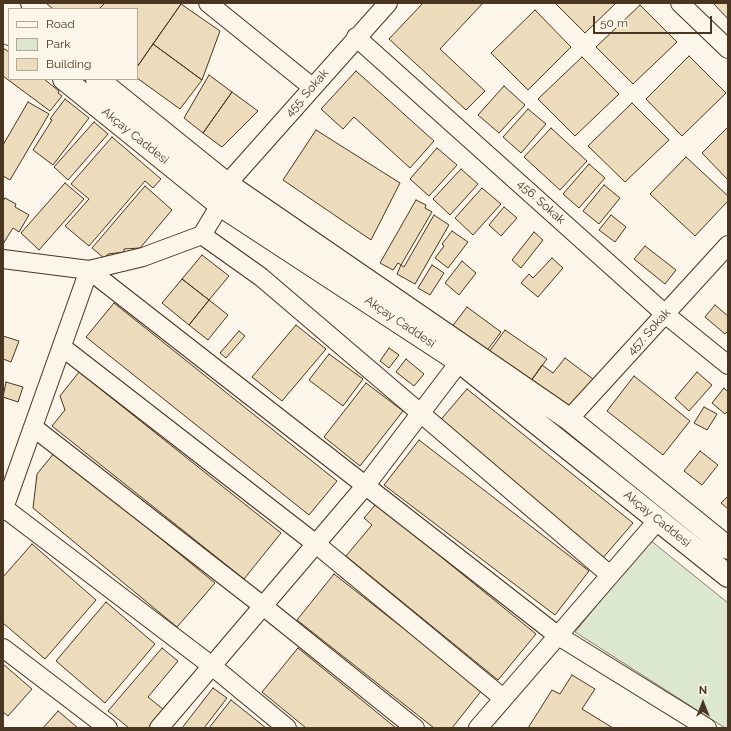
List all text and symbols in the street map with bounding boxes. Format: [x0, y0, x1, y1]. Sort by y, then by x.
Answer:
legend [8, 8, 138, 80]
scale bar [595, 8, 714, 34]
text: 50 m [600, 16, 628, 30]
text: Road [46, 17, 75, 31]
text: Park [46, 37, 71, 51]
text: Building [46, 57, 92, 71]
street label: 455. Sokak [282, 66, 332, 120]
street label: Akçay Caddesi [99, 105, 171, 167]
street label: 456. Sokak [514, 177, 568, 227]
street label: Akçay Caddesi [362, 293, 438, 351]
street label: 457. Sokak [624, 306, 674, 358]
street label: Akçay Caddesi [621, 488, 693, 550]
north arrow [683, 683, 723, 723]
text: N [699, 684, 707, 697]

